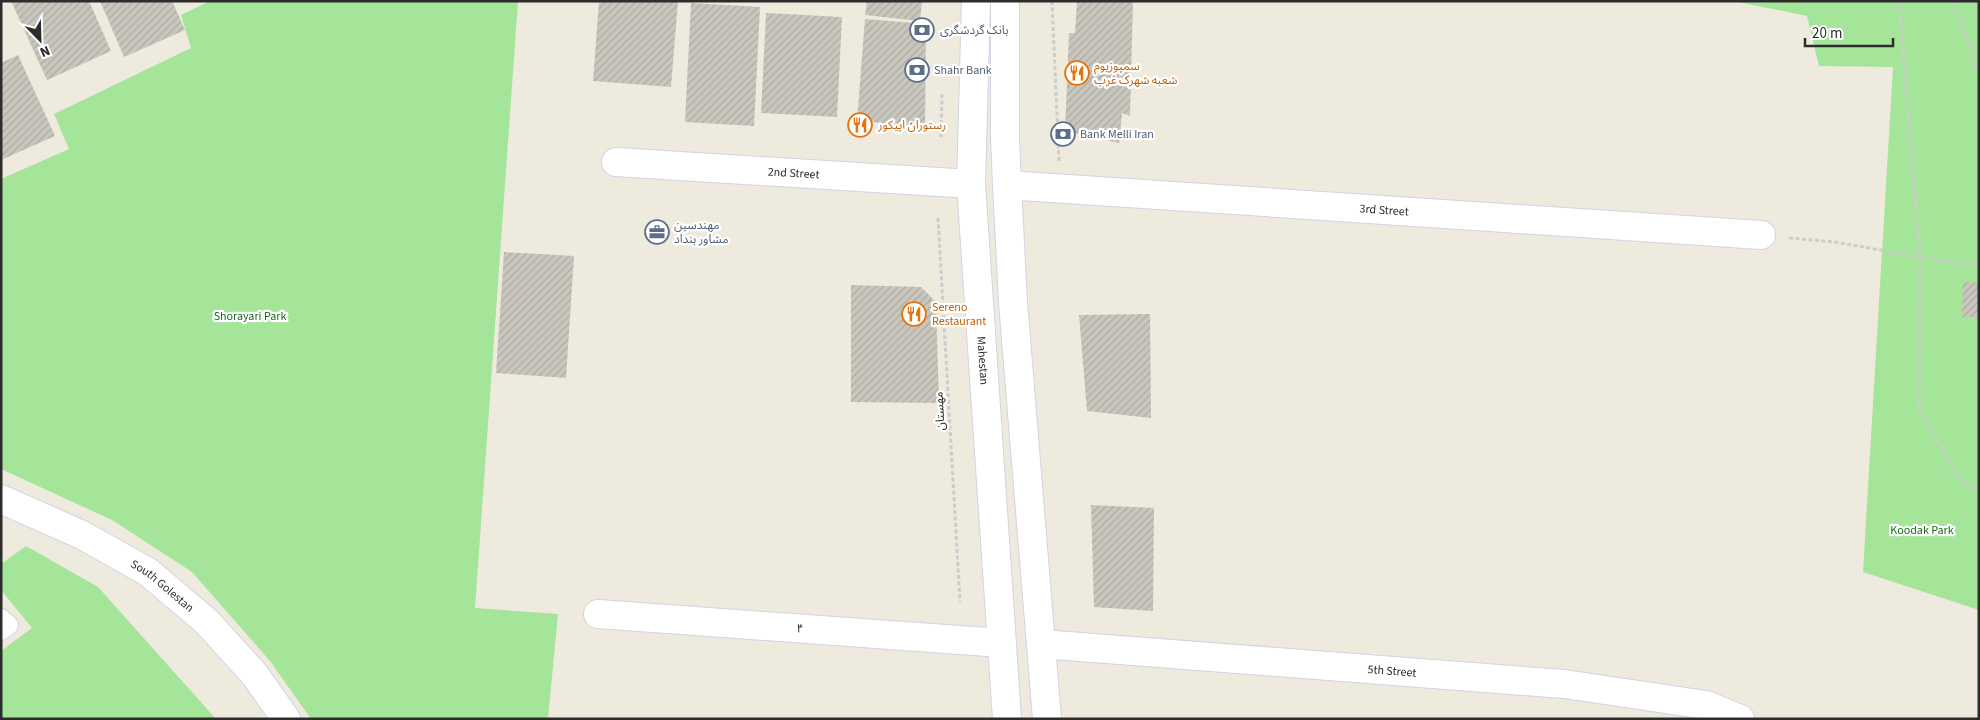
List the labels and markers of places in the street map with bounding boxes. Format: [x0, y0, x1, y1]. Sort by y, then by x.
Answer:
bank icon: بانک گردشگری [909, 17, 935, 43]
place label: بانک گردشگری [940, 22, 1009, 39]
bank icon: Shahr Bank [904, 57, 930, 83]
place label: سمپوزیوم شعبه شهرک غرب [1094, 58, 1177, 89]
restaurant icon: سمپوزیوم شعبه شهرک غرب [1064, 60, 1090, 86]
place label: Shahr Bank [934, 62, 992, 79]
restaurant icon: رستوران اپیکور [847, 112, 873, 138]
place label: رستوران اپیکور [877, 117, 946, 134]
bank icon: Bank Melli Iran [1050, 121, 1076, 147]
place label: Bank Melli Iran [1080, 126, 1154, 143]
place label: مهندسین مشاور بنداد [674, 217, 728, 248]
office icon: مهندسین مشاور بنداد [644, 219, 670, 245]
place label: Sereno Restaurant [932, 299, 986, 330]
restaurant icon: Sereno Restaurant [901, 301, 927, 327]

